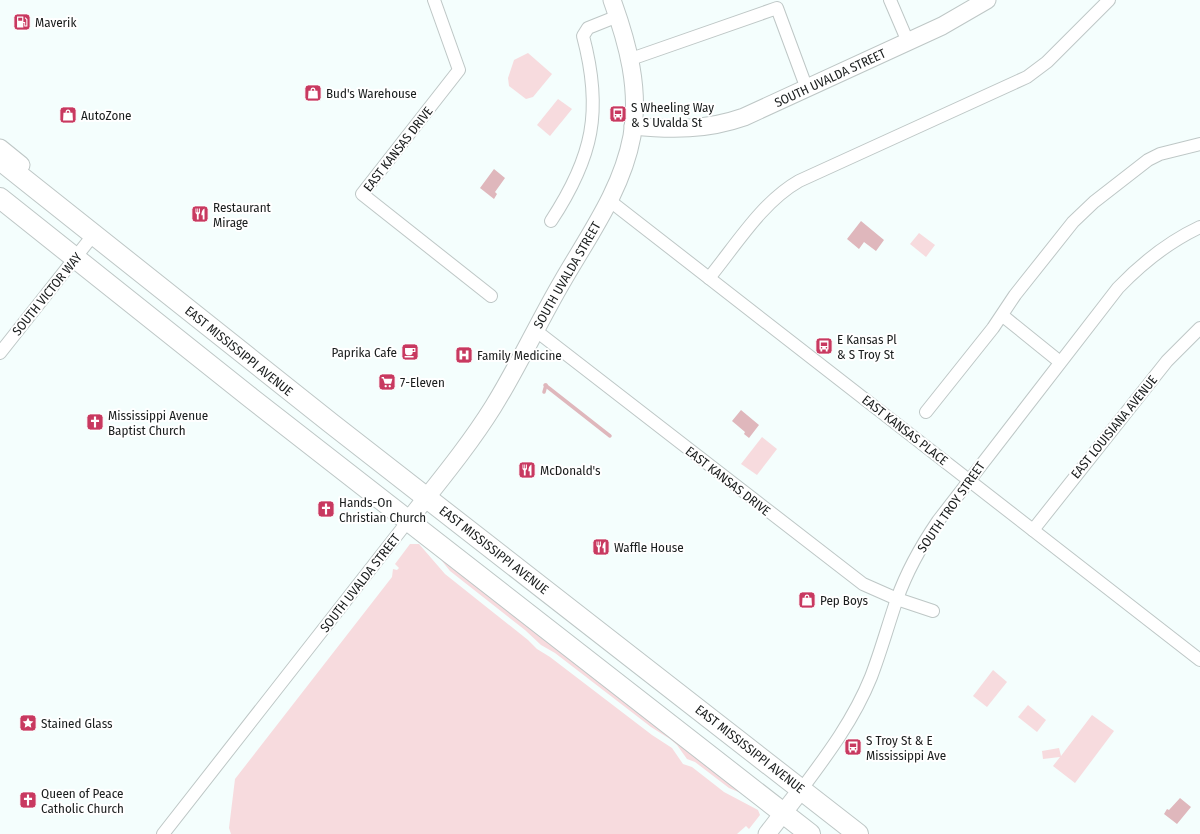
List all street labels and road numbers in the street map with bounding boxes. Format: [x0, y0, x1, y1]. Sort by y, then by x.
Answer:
street label: SOUTH UVALDA STREET [772, 46, 888, 110]
street label: EAST KANSAS DRIVE [360, 104, 436, 194]
street label: SOUTH UVALDA STREET [530, 219, 604, 331]
street label: SOUTH VICTOR WAY [9, 249, 85, 338]
street label: EAST MISSISSIPPI AVENUE [182, 303, 296, 399]
street label: EAST LOUISIANA AVENUE [1068, 373, 1160, 481]
street label: EAST KANSAS PLACE [859, 392, 951, 468]
street label: EAST KANSAS DRIVE [683, 443, 773, 519]
street label: SOUTH TROY STREET [914, 459, 988, 555]
street label: EAST MISSISSIPPI AVENUE [437, 503, 551, 597]
street label: SOUTH UVALDA STREET [317, 531, 403, 635]
street label: EAST MISSISSIPPI AVENUE [693, 702, 807, 796]

